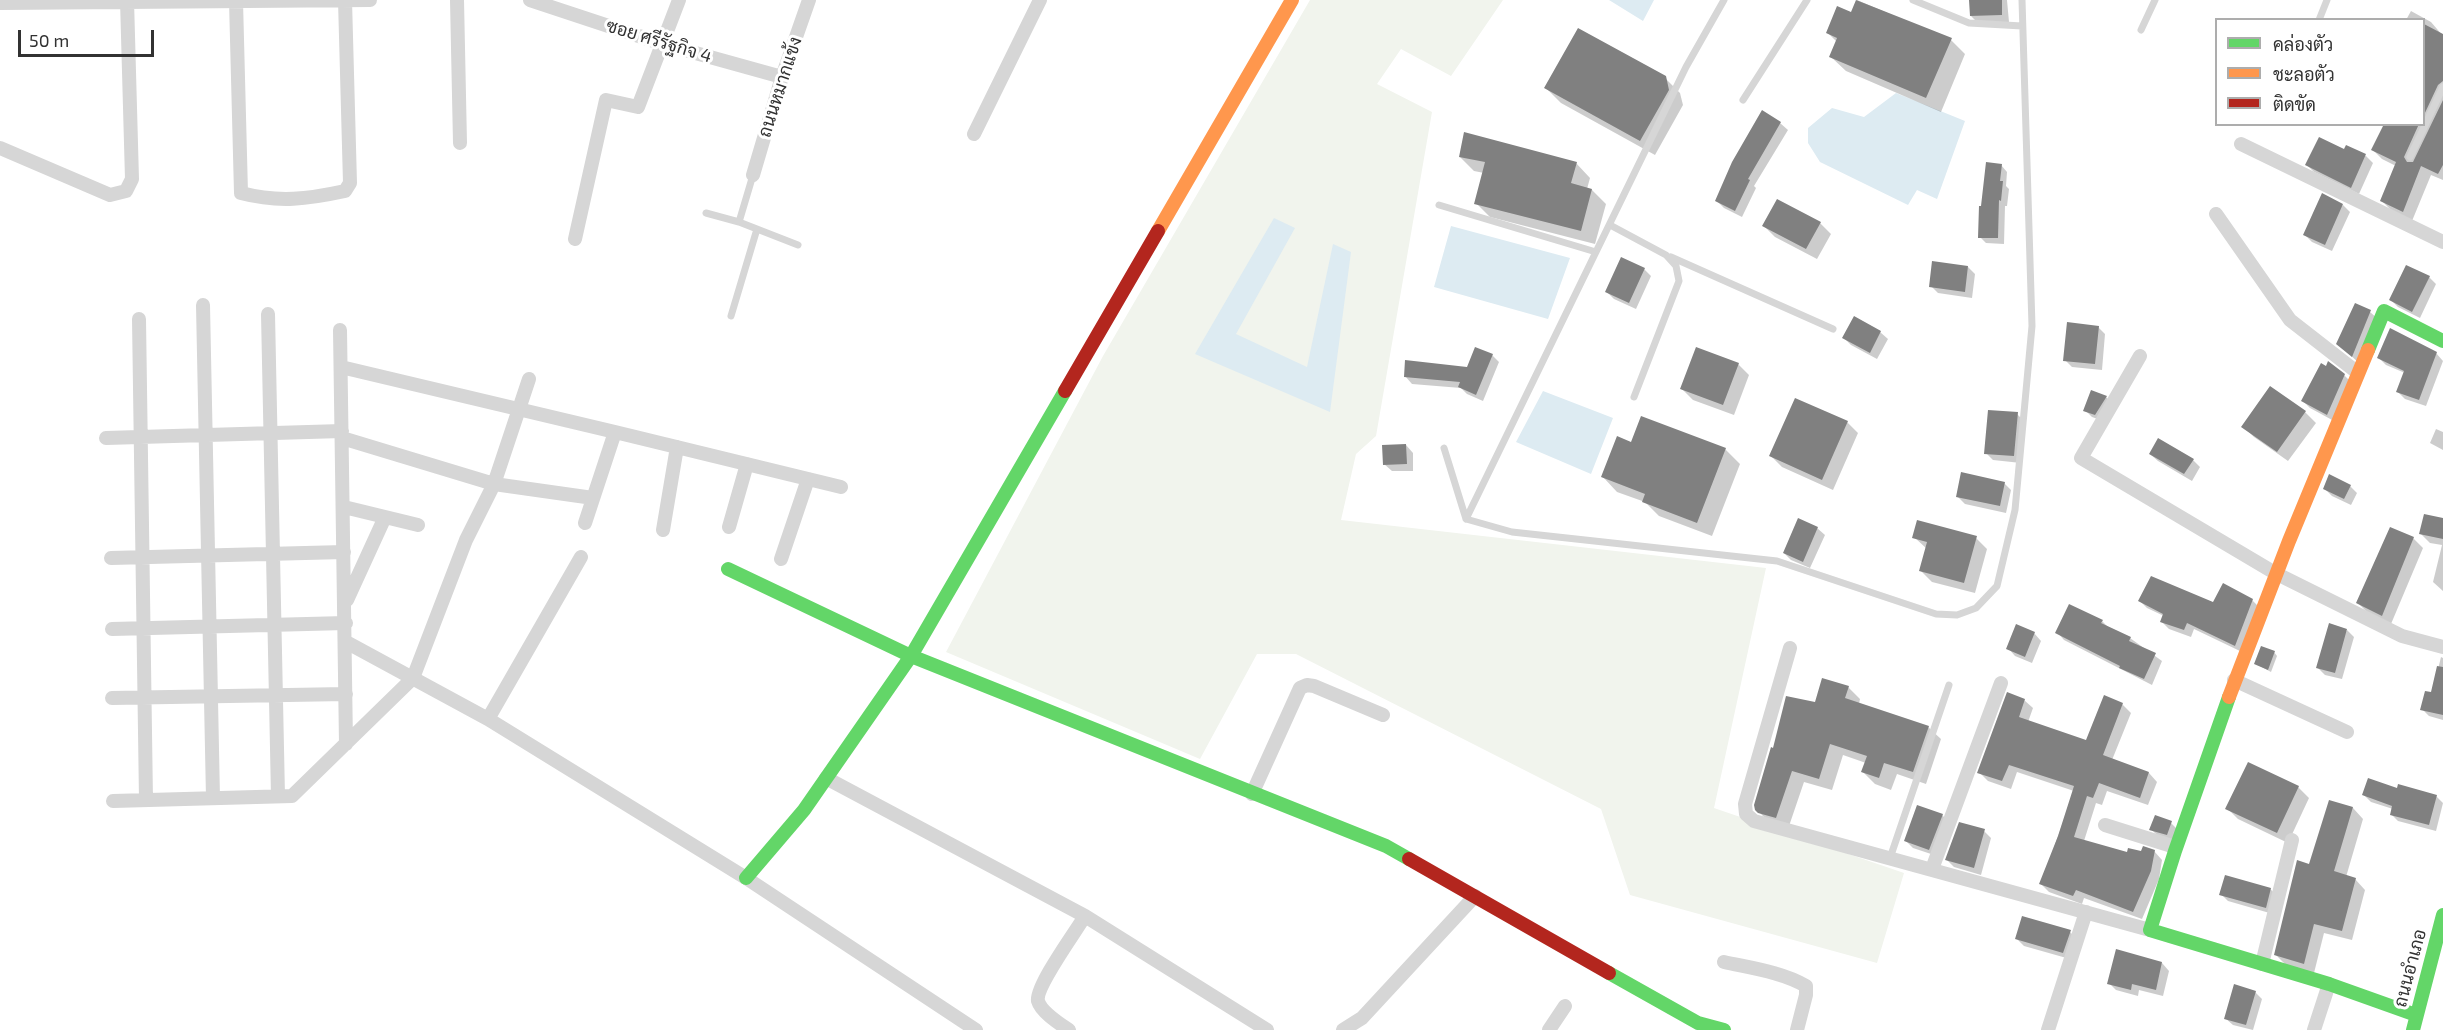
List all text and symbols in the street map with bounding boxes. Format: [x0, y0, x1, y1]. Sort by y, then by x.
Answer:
street label: ซอย ศรีรัฐกิจ 4 [604, 15, 714, 67]
scale bar [21, 18, 158, 56]
legend [2215, 18, 2425, 126]
text: 50 m [29, 29, 69, 51]
text: คล่องตัว [2273, 33, 2333, 55]
street label: ถนนหมากแข้ง [754, 34, 806, 140]
text: ชะลอตัว [2273, 63, 2335, 85]
text: ติดขัด [2273, 93, 2316, 115]
street label: ถนนอำเภอ [2389, 927, 2431, 1009]

